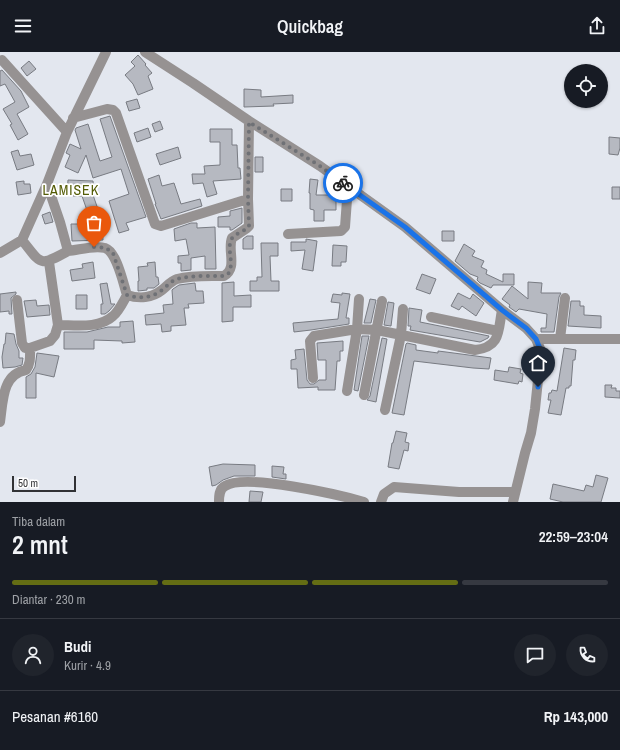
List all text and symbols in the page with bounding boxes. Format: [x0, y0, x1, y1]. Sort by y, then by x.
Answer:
text: Quickbag [277, 14, 343, 39]
icon: menu [12, 15, 34, 37]
icon: share [586, 15, 608, 37]
map controls [564, 64, 608, 108]
button: locate [564, 64, 608, 108]
courier [323, 163, 363, 203]
icon: bike [332, 172, 354, 194]
district label: LAMISEK [43, 181, 99, 199]
pin [77, 206, 111, 247]
icon: bag [83, 212, 105, 234]
pin [521, 346, 555, 387]
icon: home [527, 352, 549, 374]
scale bar [12, 474, 76, 493]
text: 50 m [18, 476, 38, 490]
text: Tiba dalam [12, 513, 65, 530]
text: 22:59–23:04 [539, 526, 608, 547]
text: 2 mnt [12, 527, 68, 562]
text: Diantar · 230 m [12, 591, 85, 608]
button: person [12, 634, 54, 676]
button: chat [514, 634, 556, 676]
button: phone [566, 634, 608, 676]
text: Budi [64, 636, 91, 657]
text: Kurir · 4.9 [64, 657, 111, 674]
text: Pesanan #6160 [12, 706, 98, 727]
text: Rp 143,000 [544, 706, 608, 727]

